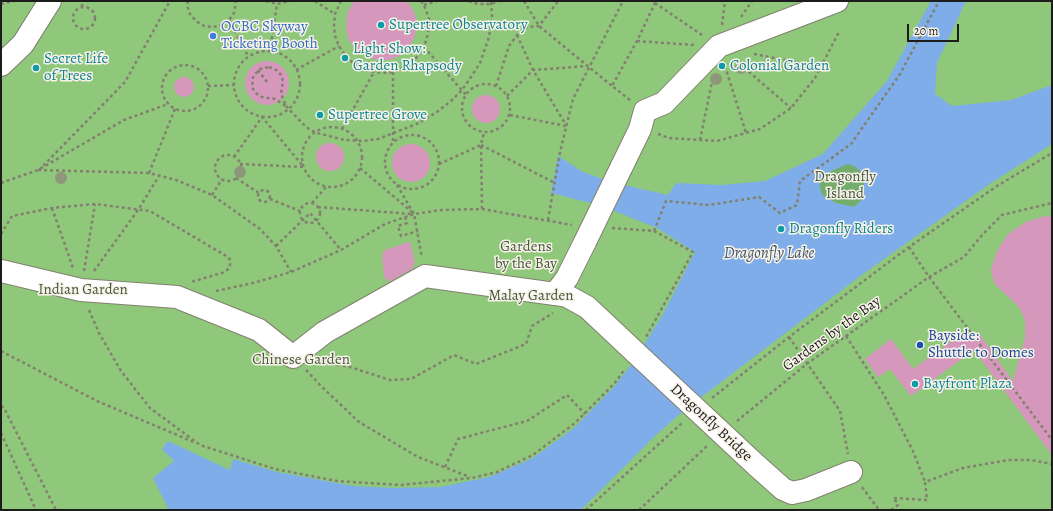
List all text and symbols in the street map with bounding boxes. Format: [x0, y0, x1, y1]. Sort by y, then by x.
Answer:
place label: Supertree Observatory [389, 16, 528, 34]
scale bar [909, 16, 961, 42]
place label: OCBC Skyway Ticketing Booth [221, 18, 318, 53]
marker: Supertree Observatory [376, 20, 386, 30]
text: 20 m [914, 23, 938, 39]
marker: OCBC Skyway Ticketing Booth [208, 31, 218, 41]
place label: Light Show: Garden Rhapsody [353, 40, 462, 75]
place label: Secret Life of Trees [44, 50, 108, 85]
marker: Light Show: Garden Rhapsody [340, 53, 350, 63]
place label: Colonial Garden [730, 57, 829, 75]
marker: Colonial Garden [717, 61, 727, 71]
marker: Secret Life of Trees [31, 63, 41, 73]
place label: Supertree Grove [328, 106, 427, 124]
marker: Supertree Grove [315, 110, 325, 120]
park label: Dragonfly Island [814, 168, 876, 203]
place label: Dragonfly Riders [789, 220, 893, 238]
marker: Dragonfly Riders [776, 224, 786, 234]
park label: Gardens by the Bay [495, 238, 557, 273]
water label: Dragonfly Lake [724, 244, 814, 264]
park label: Indian Garden [38, 281, 128, 299]
park label: Malay Garden [488, 287, 574, 305]
street label: Gardens by the Bay [780, 292, 884, 376]
place label: Bayside: Shuttle to Domes [928, 327, 1034, 362]
marker: Bayside: Shuttle to Domes [915, 340, 925, 350]
park label: Chinese Garden [252, 351, 350, 369]
place label: Bayfront Plaza [923, 375, 1012, 393]
marker: Bayfront Plaza [910, 379, 920, 389]
street label: Dragonfly Bridge [666, 380, 756, 466]

